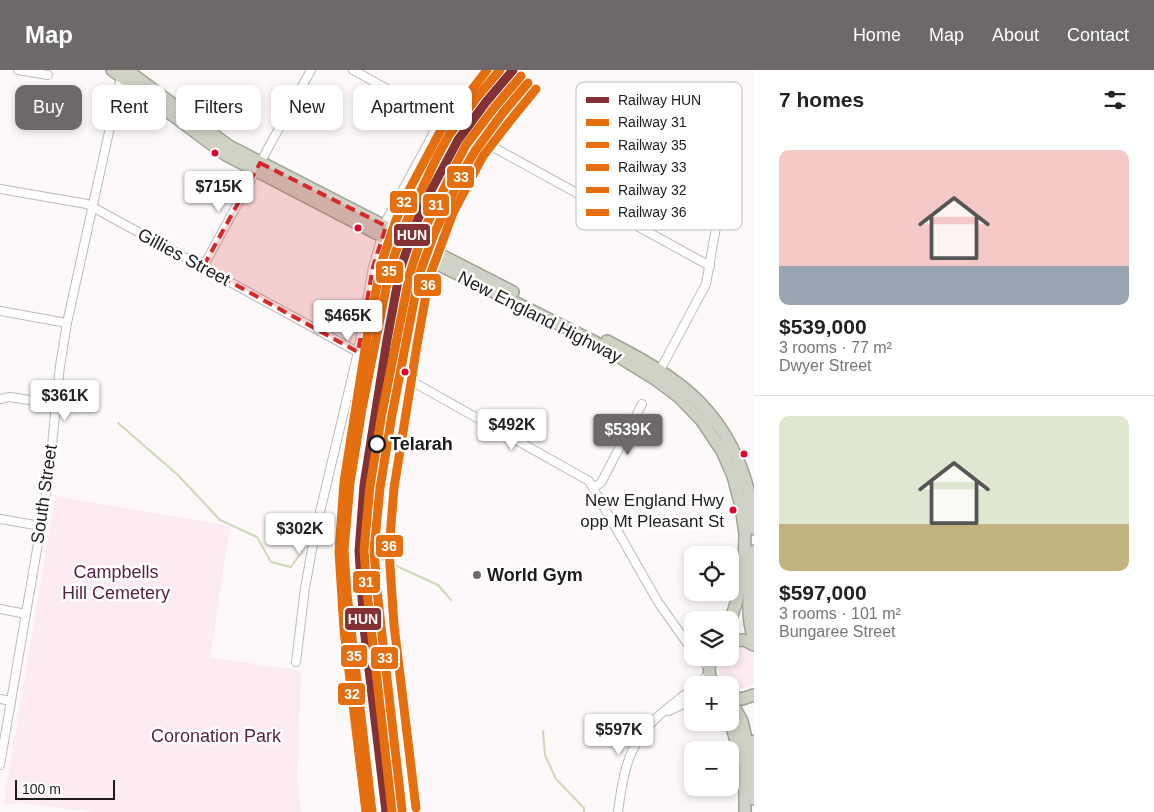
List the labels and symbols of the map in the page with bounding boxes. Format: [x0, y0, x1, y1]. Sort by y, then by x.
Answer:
legend [576, 82, 742, 230]
text: Railway HUN [618, 92, 701, 108]
text: Railway 31 [618, 114, 687, 130]
text: Railway 35 [618, 137, 687, 153]
unlabelled marker [210, 148, 220, 158]
text: Railway 33 [618, 159, 687, 175]
line badge: 33 [446, 165, 475, 189]
text: 33 [453, 169, 469, 185]
pin: $715K [184, 170, 254, 213]
text: Railway 32 [618, 182, 687, 198]
line badge: 32 [389, 190, 418, 214]
line badge: 31 [422, 193, 450, 217]
text: 32 [396, 194, 412, 210]
text: 31 [428, 197, 444, 213]
text: Railway 36 [618, 204, 687, 220]
unlabelled marker [353, 223, 363, 233]
line badge: HUN [393, 223, 431, 247]
street label: Gillies Street [134, 224, 234, 290]
text: HUN [397, 227, 427, 243]
line badge: 35 [375, 260, 404, 284]
text: 35 [381, 263, 397, 279]
street label: New England Highway [455, 267, 625, 367]
line badge: 36 [413, 273, 442, 297]
text: 36 [420, 277, 436, 293]
pin: $465K [313, 300, 383, 342]
unlabelled marker [400, 367, 410, 377]
pin: $361K [30, 380, 100, 422]
pin: $492K [477, 408, 547, 451]
pin: $539K [593, 414, 663, 456]
place label: Telarah [390, 434, 453, 454]
marker: Telarah [368, 435, 386, 453]
street label: South Street [27, 443, 61, 545]
unlabelled marker [739, 449, 749, 459]
place label: New England Hwy opp Mt Pleasant St [580, 491, 724, 531]
marker: New England Hwy opp Mt Pleasant St [728, 505, 738, 515]
pin: $302K [265, 512, 335, 555]
line badge: 36 [375, 534, 404, 558]
text: 36 [381, 538, 397, 554]
park label: Campbells Hill Cemetery [62, 562, 170, 603]
place label: World Gym [487, 565, 583, 585]
marker: World Gym [471, 569, 483, 581]
line badge: 31 [352, 570, 381, 594]
text: 31 [358, 574, 374, 590]
line badge: HUN [344, 607, 382, 631]
text: HUN [348, 611, 378, 627]
line badge: 35 [340, 644, 368, 668]
line badge: 33 [370, 646, 399, 670]
text: 35 [346, 648, 362, 664]
text: 33 [377, 650, 393, 666]
line badge: 32 [337, 682, 366, 706]
text: 32 [344, 686, 360, 702]
pin: $597K [584, 714, 654, 756]
park label: Coronation Park [151, 726, 282, 746]
scale bar [15, 777, 115, 800]

